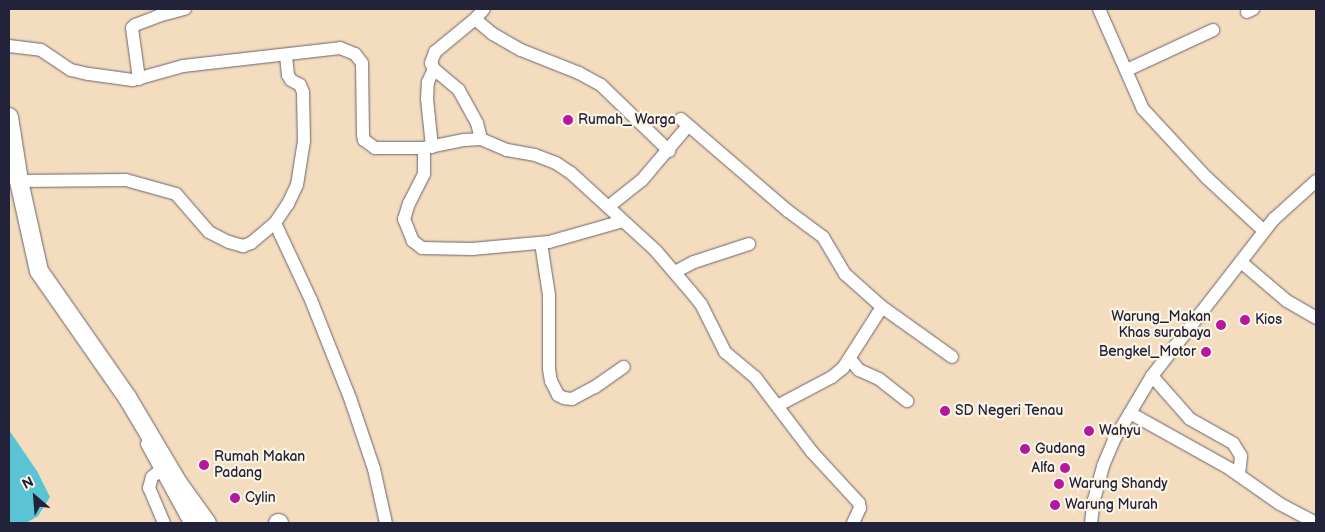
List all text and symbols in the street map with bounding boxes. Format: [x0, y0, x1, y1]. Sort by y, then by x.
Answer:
place label: Rumah_ Warga [578, 112, 676, 128]
marker: Rumah_ Warga [562, 114, 574, 126]
place label: Warung_Makan Khas surabaya [1111, 309, 1211, 342]
place label: Kios [1255, 312, 1282, 328]
marker: Kios [1239, 314, 1251, 326]
marker: Warung_Makan Khas surabaya [1215, 319, 1227, 331]
place label: Bengkel_Motor [1099, 344, 1196, 360]
marker: Bengkel_Motor [1200, 346, 1212, 358]
place label: SD Negeri Tenau [955, 403, 1064, 419]
marker: SD Negeri Tenau [939, 405, 951, 417]
place label: Wahyu [1099, 423, 1141, 439]
marker: Wahyu [1083, 425, 1095, 437]
place label: Gudang [1035, 441, 1085, 457]
marker: Gudang [1019, 443, 1031, 455]
place label: Rumah Makan Padang [214, 449, 305, 482]
marker: Rumah Makan Padang [198, 459, 210, 471]
place label: Alfa [1032, 460, 1055, 476]
marker: Alfa [1059, 462, 1071, 474]
north arrow [10, 472, 60, 522]
text: N [19, 473, 36, 493]
place label: Warung Shandy [1069, 476, 1168, 492]
marker: Warung Shandy [1053, 478, 1065, 490]
place label: Cylin [245, 490, 276, 506]
marker: Cylin [229, 492, 241, 504]
place label: Warung Murah [1065, 497, 1158, 513]
marker: Warung Murah [1049, 499, 1061, 511]

